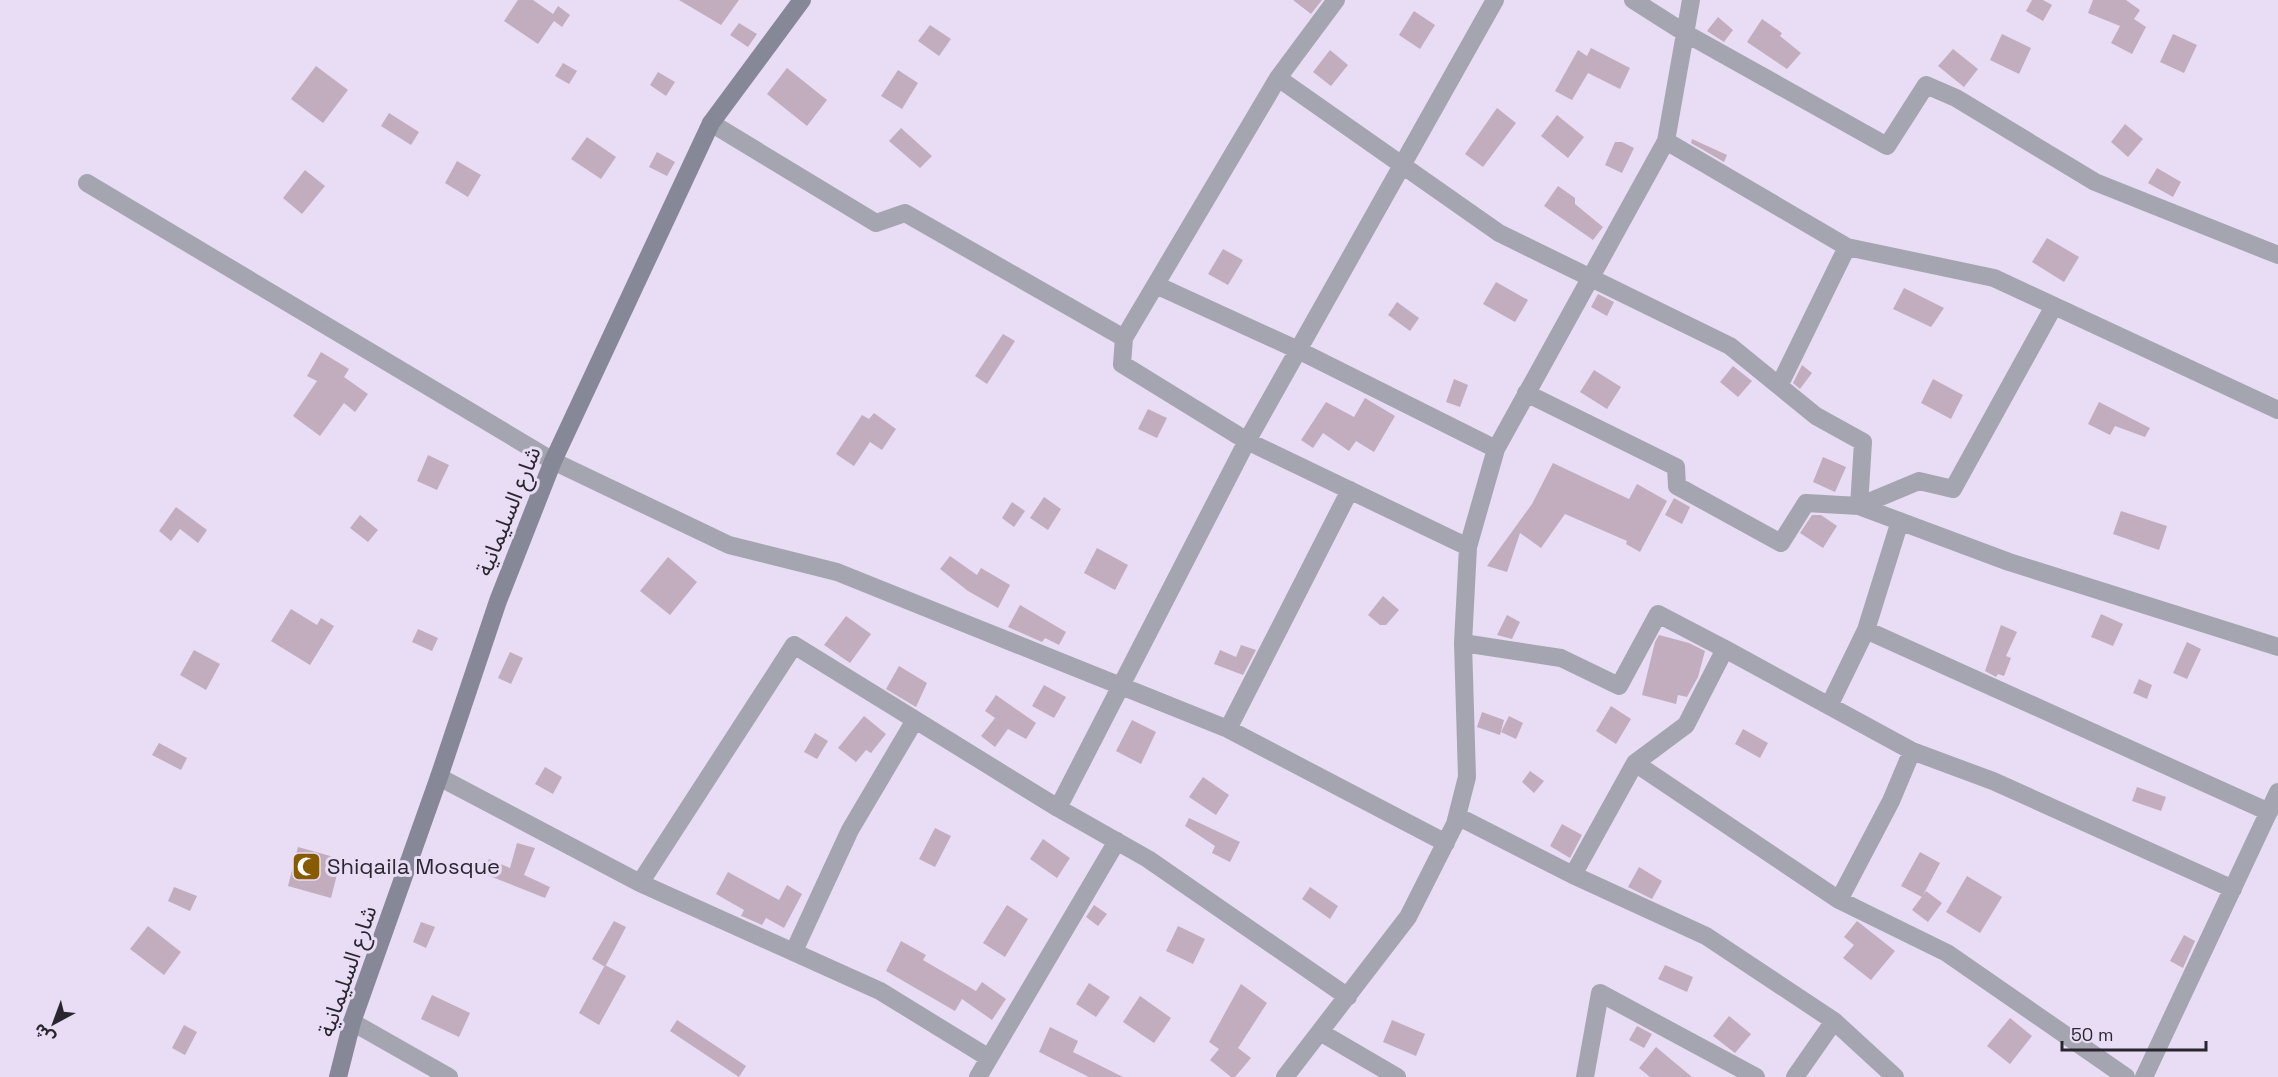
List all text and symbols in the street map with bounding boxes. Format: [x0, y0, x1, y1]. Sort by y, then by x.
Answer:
street label: شارع السليمانية [469, 442, 549, 581]
mosque icon: Shiqaila Mosque [290, 850, 322, 882]
place label: Shiqaila Mosque [327, 852, 500, 880]
street label: شارع السليمانية [311, 902, 385, 1041]
north arrow [24, 993, 84, 1053]
scale bar [2062, 1014, 2206, 1052]
text: ش [29, 1019, 60, 1049]
text: 50 m [2071, 1023, 2113, 1046]

